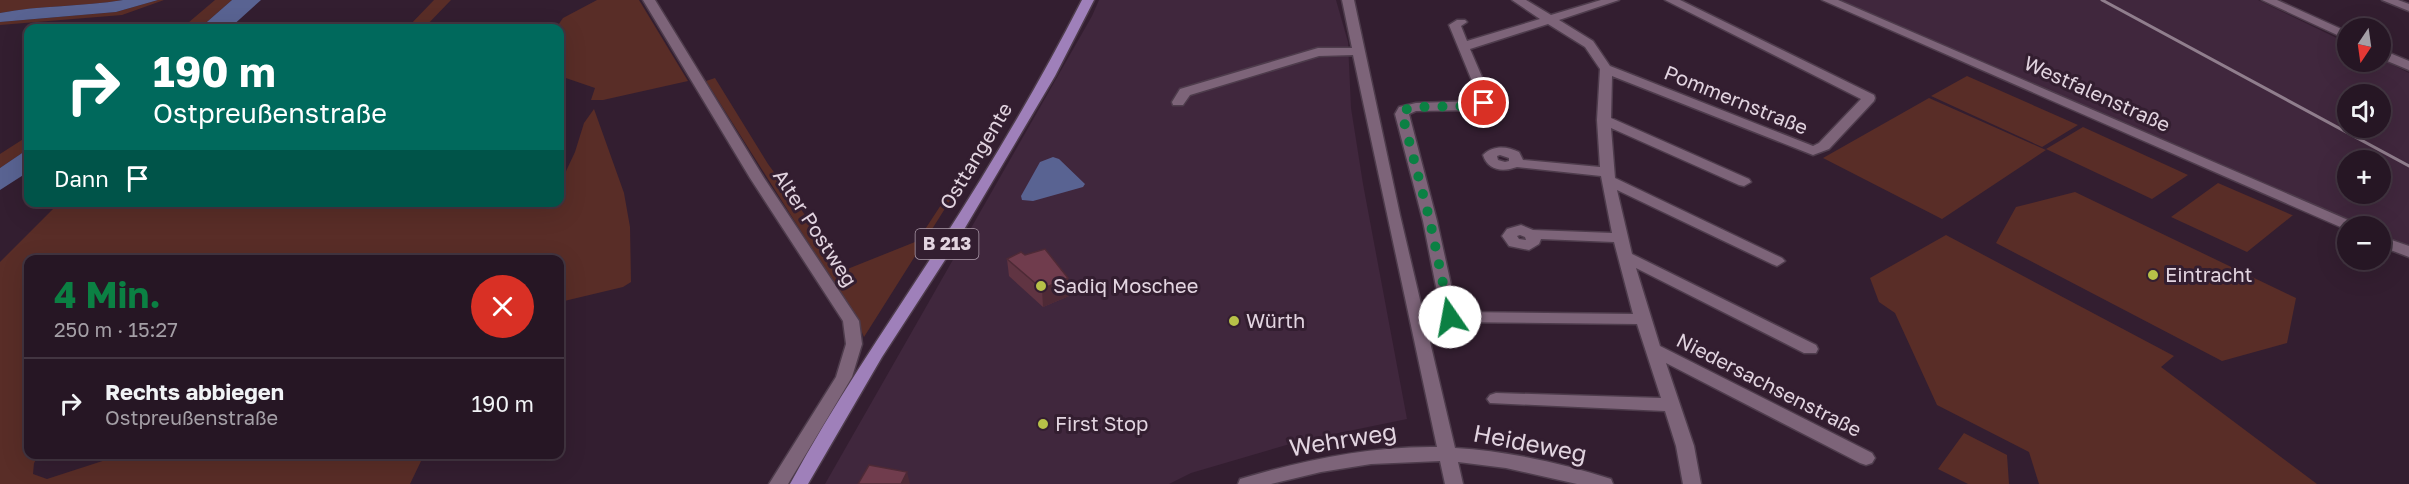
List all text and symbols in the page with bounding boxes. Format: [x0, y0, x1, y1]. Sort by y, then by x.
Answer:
north arrow [2337, 18, 2391, 72]
map controls [2337, 18, 2391, 270]
text: 190 m [153, 46, 276, 96]
icon: right [54, 48, 132, 126]
street label: Westfalenstraße [2021, 50, 2174, 136]
street label: Pommernstraße [1661, 59, 1812, 139]
pin [1458, 77, 1509, 128]
button: sound [2337, 84, 2391, 138]
icon: arrive [1467, 86, 1500, 119]
text: Ostpreußenstraße [153, 97, 387, 129]
street label: Osttangente [934, 98, 1016, 213]
button: + [2337, 150, 2391, 204]
icon: arrive [121, 162, 154, 195]
street label: Alter Postweg [769, 164, 863, 291]
text: Dann [54, 165, 109, 192]
button: − [2337, 216, 2391, 270]
road number: B 213 [916, 229, 978, 259]
place label: Eintracht [2165, 262, 2253, 286]
marker: Eintracht [2146, 268, 2160, 282]
text: 4 Min. [54, 273, 161, 316]
place label: Sadiq Moschee [1053, 273, 1198, 297]
button: close [471, 275, 534, 338]
marker: Sadiq Moschee [1034, 279, 1048, 293]
position arrow [1418, 285, 1482, 349]
place label: Würth [1246, 308, 1305, 332]
marker: Würth [1227, 314, 1241, 328]
text: 250 m · 15:27 [54, 317, 178, 341]
street label: Niedersachsenstraße [1673, 327, 1866, 441]
text: Rechts abbiegen [105, 378, 284, 405]
icon: right [54, 387, 87, 420]
text: 190 m [471, 390, 534, 417]
text: Ostpreußenstraße [105, 405, 278, 429]
place label: First Stop [1055, 411, 1148, 435]
street label: Wehrweg [1287, 416, 1399, 461]
marker: First Stop [1036, 417, 1050, 431]
street label: Heideweg [1471, 417, 1589, 468]

